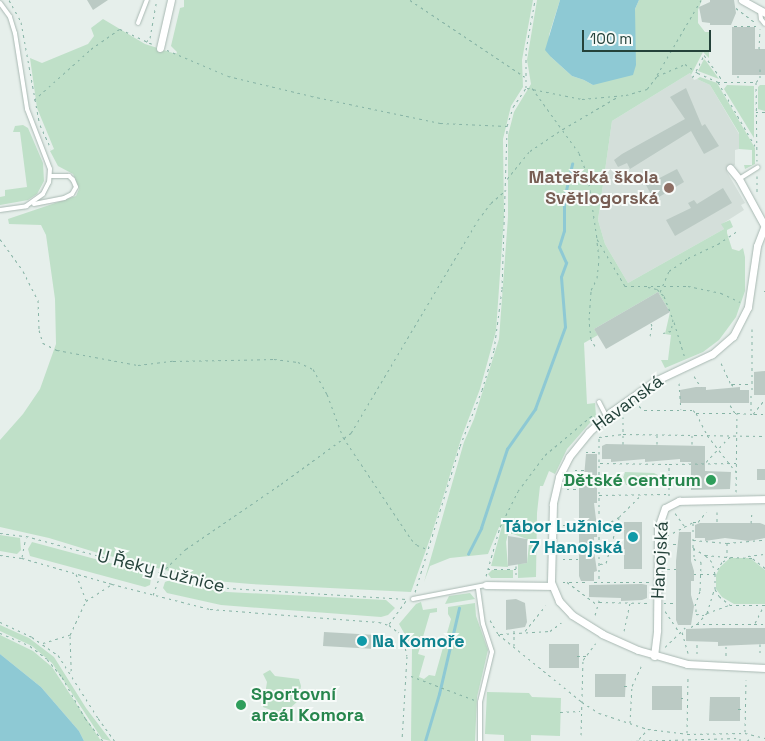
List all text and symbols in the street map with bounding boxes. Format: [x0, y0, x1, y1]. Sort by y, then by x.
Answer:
scale bar [585, 20, 714, 52]
text: 100 m [590, 29, 632, 48]
place label: Mateřská škola Světlogorská [529, 167, 659, 210]
marker: Mateřská škola Světlogorská [663, 182, 675, 194]
street label: Havanská [589, 370, 667, 436]
place label: Dětské centrum [563, 469, 701, 491]
marker: Dětské centrum [705, 474, 717, 486]
place label: Tábor Lužnice 7 Hanojská [502, 516, 623, 558]
street label: Hanojská [647, 520, 673, 600]
marker: Tábor Lužnice 7 Hanojská [627, 531, 639, 543]
street label: U Řeky Lužnice [95, 545, 227, 597]
place label: Na Komoře [372, 630, 465, 652]
marker: Na Komoře [356, 635, 368, 647]
place label: Sportovní areál Komora [251, 684, 364, 726]
marker: Sportovní areál Komora [235, 699, 247, 711]

